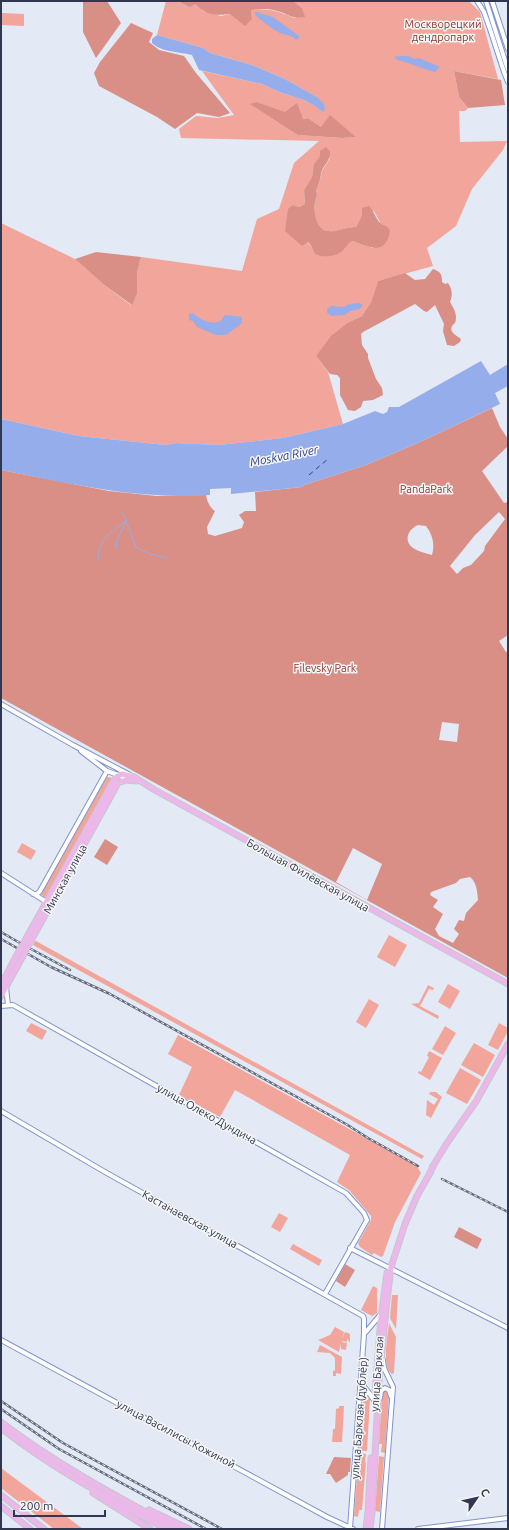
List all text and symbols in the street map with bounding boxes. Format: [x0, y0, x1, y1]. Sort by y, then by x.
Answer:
park label: Москворецкий дендропарк [405, 18, 481, 43]
water label: Moskva River [249, 442, 320, 469]
park label: PandaPark [400, 483, 453, 495]
park label: Filevsky Park [294, 662, 357, 674]
street label: Большая Филёвская улица [245, 836, 371, 914]
street label: Минская улица [41, 842, 89, 916]
street label: улица Олеко Дундича [155, 1082, 259, 1146]
street label: Кастанаевская улица [140, 1188, 240, 1250]
street label: улица Барклая [368, 1336, 386, 1412]
street label: улица Барклая (дублёр) [349, 1357, 370, 1479]
street label: улица Василисы Кожиной [115, 1398, 237, 1470]
north arrow [457, 1478, 497, 1518]
text: С [478, 1486, 492, 1499]
scale bar [14, 1492, 105, 1518]
text: 200 m [20, 1499, 53, 1512]

